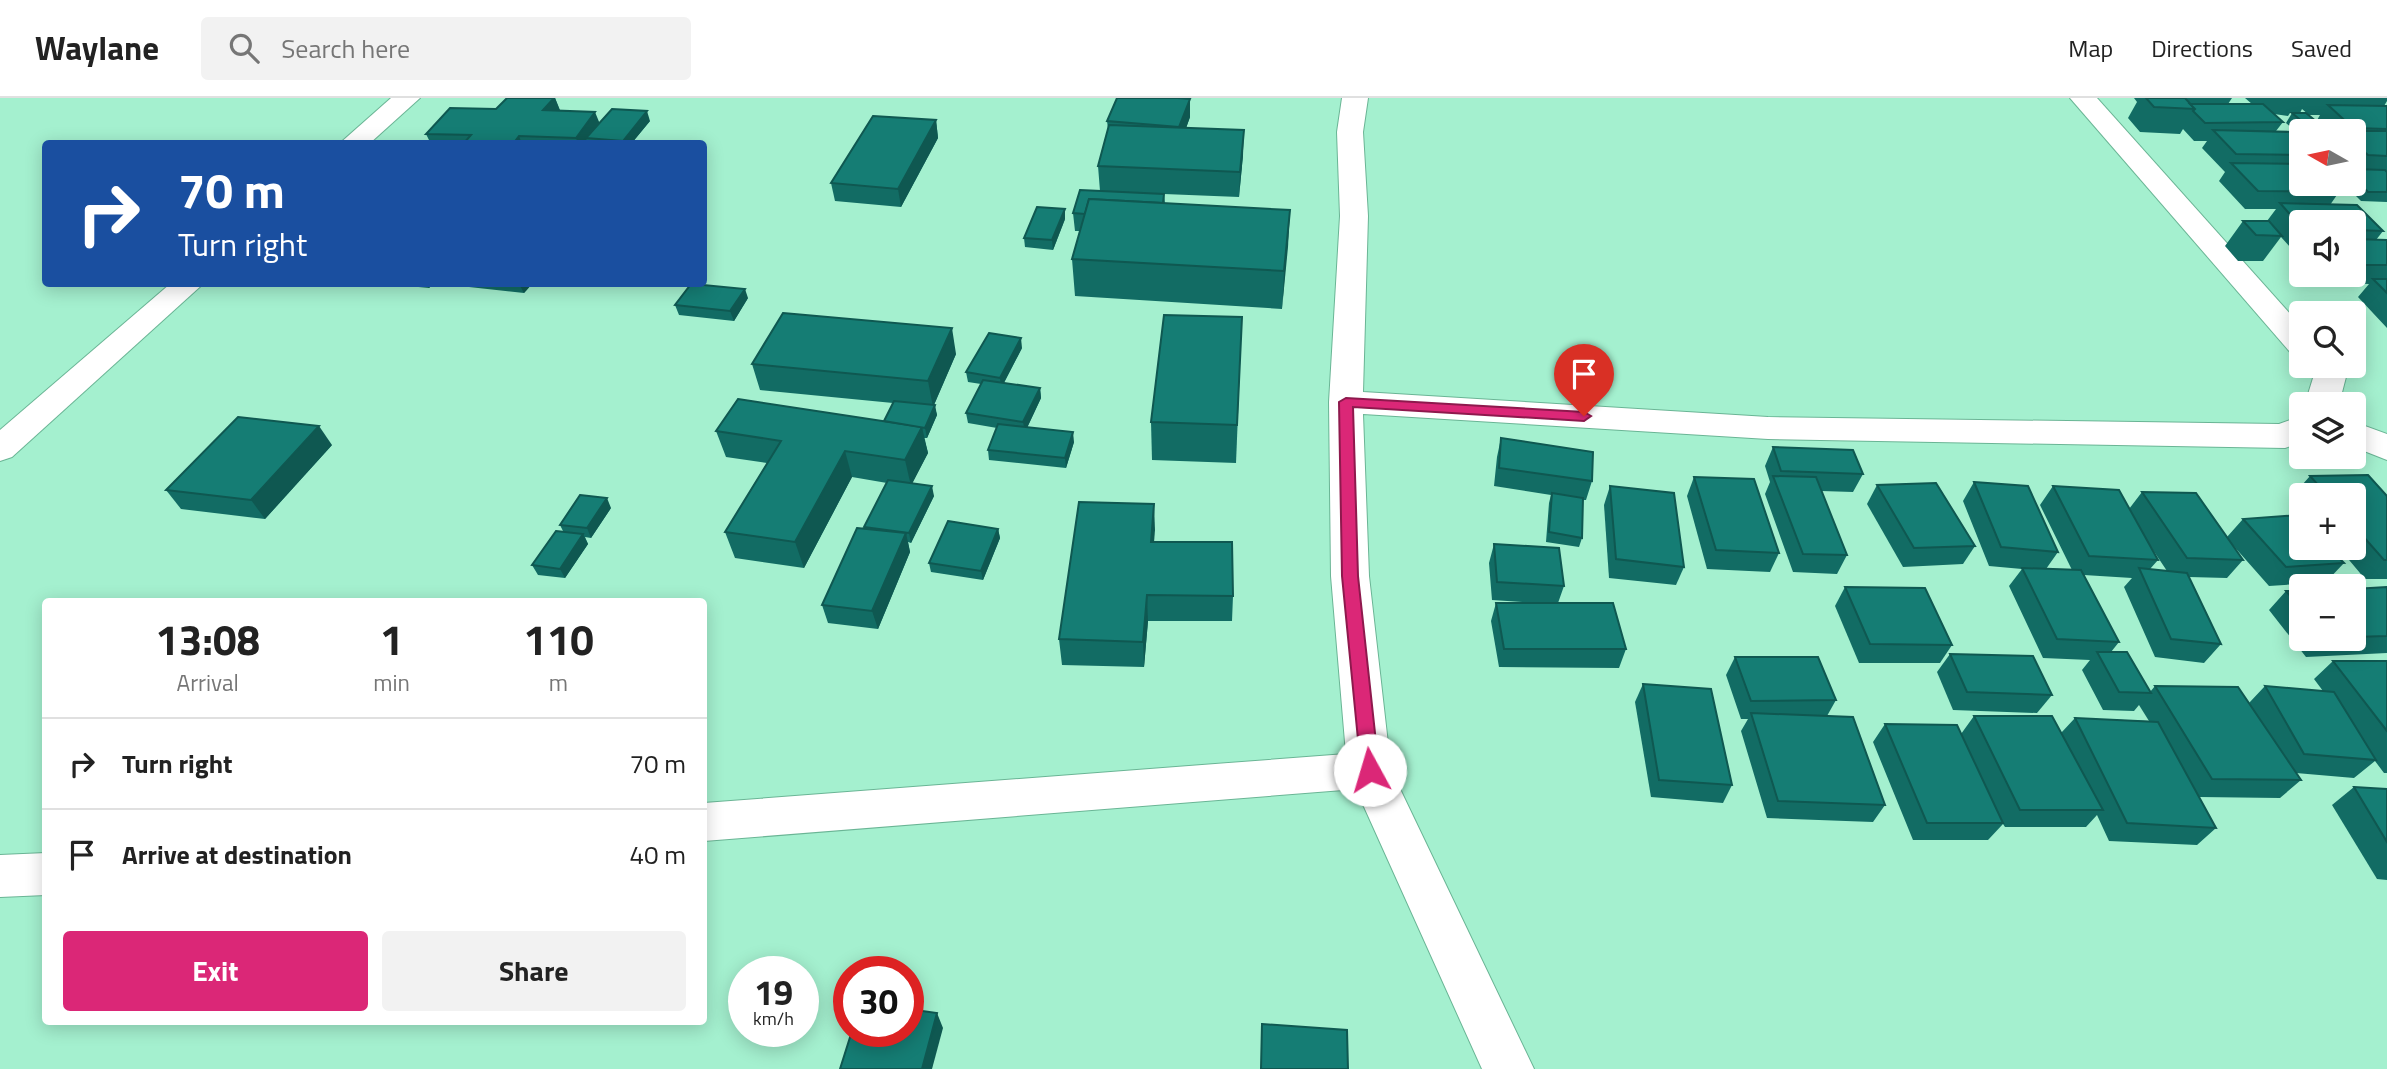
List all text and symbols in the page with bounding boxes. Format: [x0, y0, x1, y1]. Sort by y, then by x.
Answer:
search box [201, 17, 691, 80]
text: Waylane [35, 23, 159, 73]
icon: search [225, 29, 263, 67]
text: Search here [281, 29, 410, 68]
text: Map [2068, 30, 2113, 66]
text: Directions [2151, 30, 2253, 66]
text: Saved [2291, 30, 2352, 66]
north arrow [2289, 119, 2366, 196]
map controls [2289, 119, 2366, 651]
text: 70 m [178, 152, 285, 227]
icon: right [63, 168, 154, 259]
button: sound [2289, 210, 2366, 287]
text: Turn right [178, 220, 307, 268]
button: search [2289, 301, 2366, 378]
pin [1554, 344, 1614, 416]
icon: arrive [1565, 355, 1603, 393]
button: layers [2289, 392, 2366, 469]
button: + [2289, 483, 2366, 560]
button: − [2289, 574, 2366, 651]
text: 13:08 [155, 607, 260, 671]
text: 1 [380, 607, 403, 671]
text: 110 [523, 607, 594, 671]
text: Arrival [176, 665, 239, 700]
text: min [373, 665, 410, 700]
text: m [549, 665, 568, 700]
position arrow [1333, 733, 1407, 807]
text: Turn right [122, 744, 233, 783]
text: 70 m [629, 744, 686, 783]
icon: right [63, 745, 101, 783]
text: Arrive at destination [122, 835, 352, 874]
text: 40 m [629, 835, 686, 874]
icon: arrive [63, 836, 101, 874]
button: Exit [63, 931, 368, 1011]
button: Share [382, 931, 686, 1011]
speed limit sign: 30 [833, 956, 924, 1047]
text: 19 [754, 965, 793, 1019]
text: km/h [753, 1005, 794, 1032]

